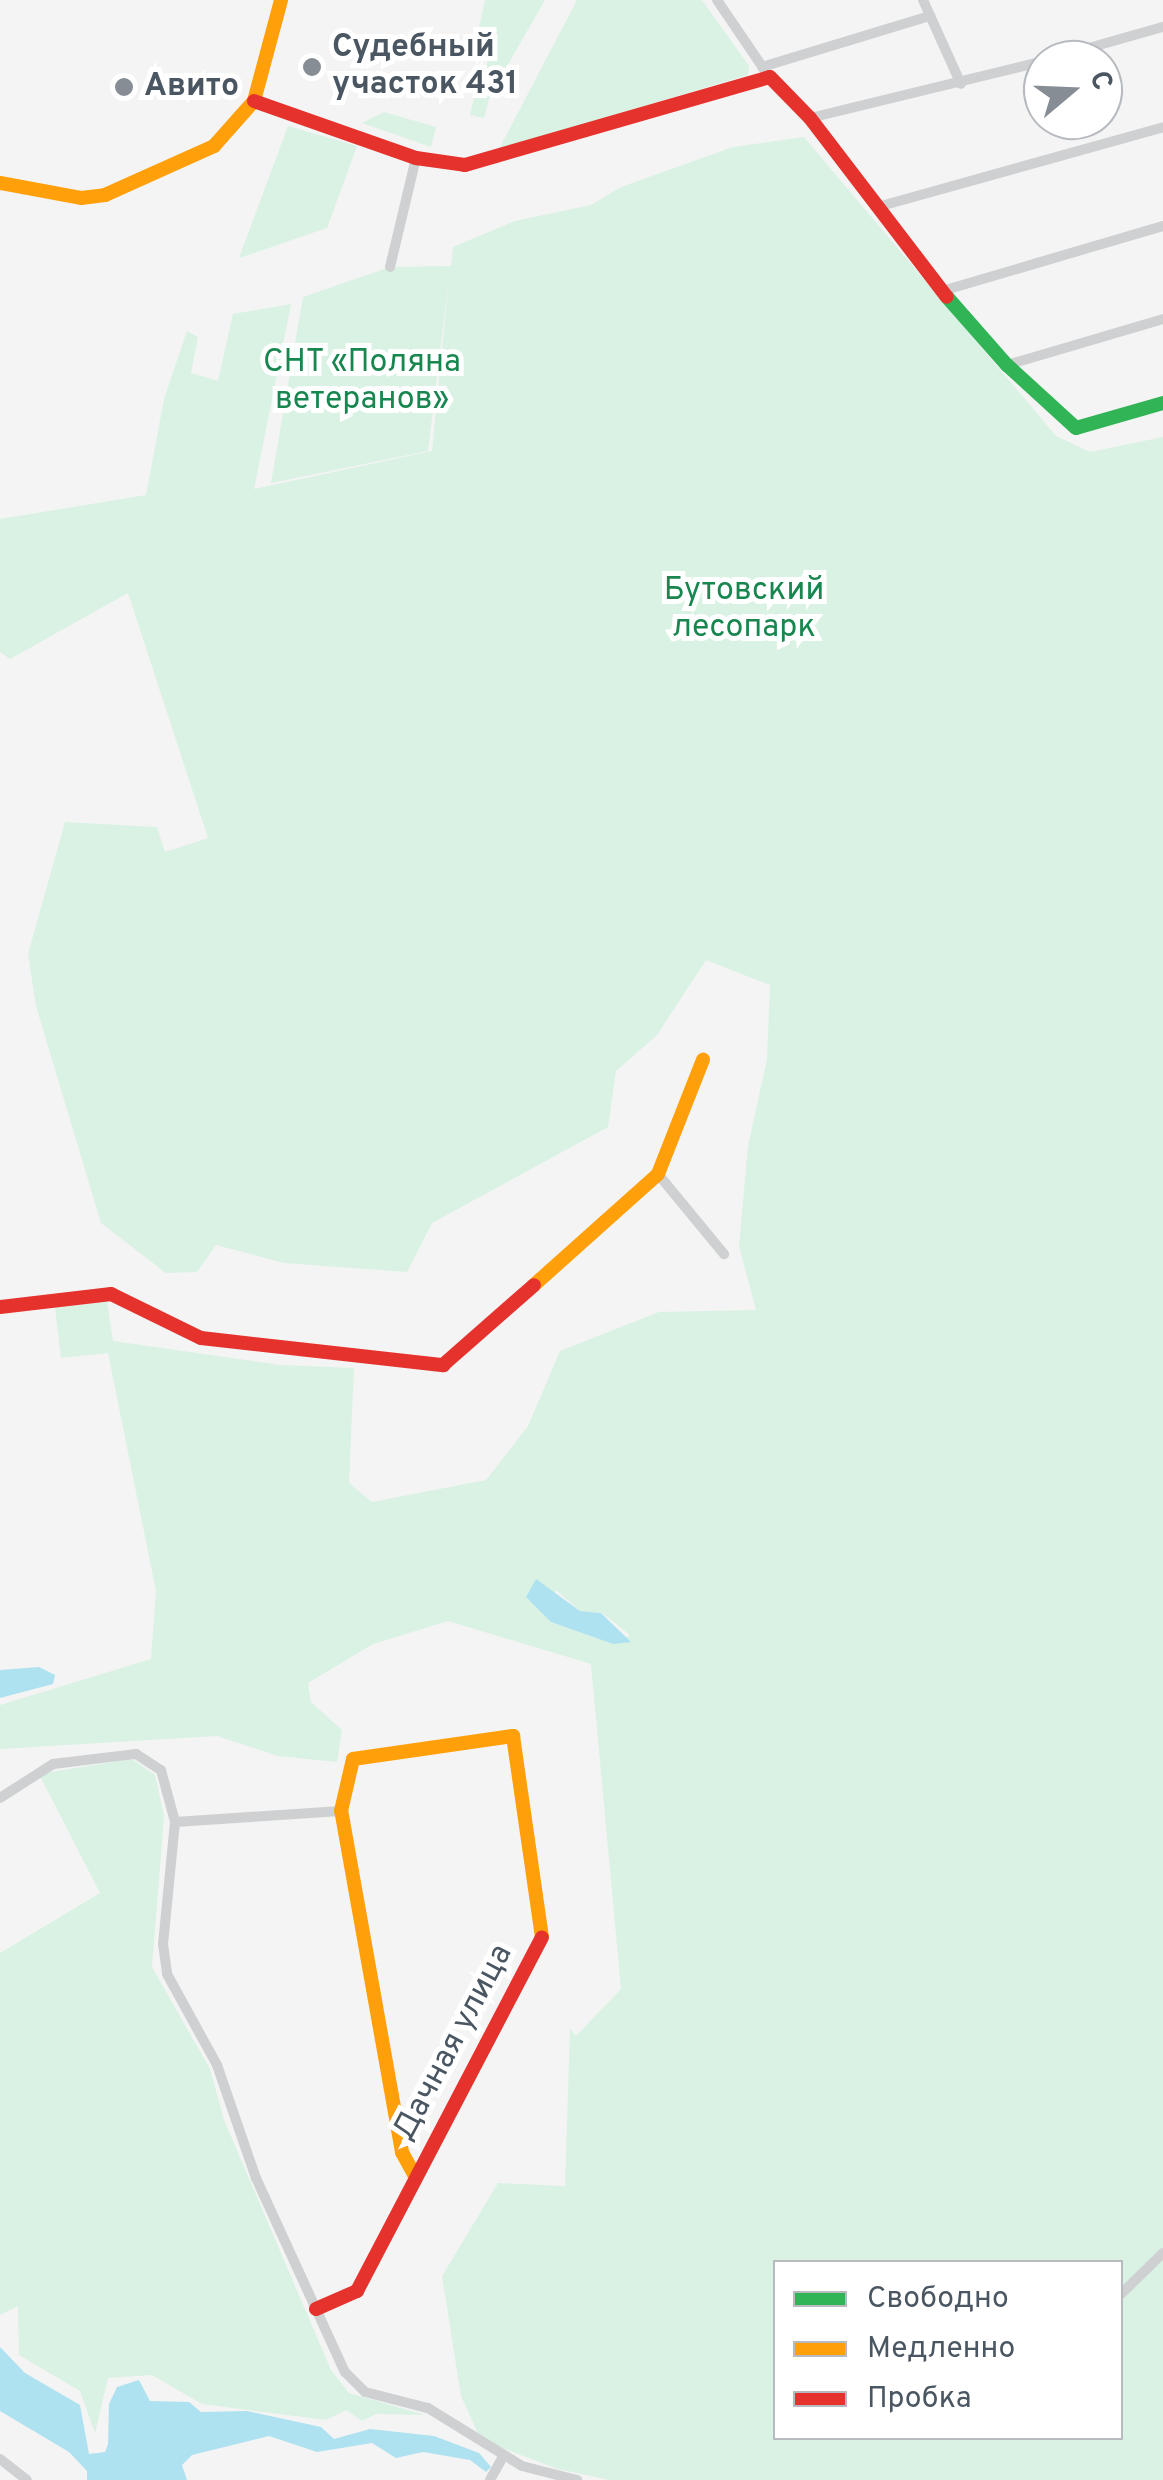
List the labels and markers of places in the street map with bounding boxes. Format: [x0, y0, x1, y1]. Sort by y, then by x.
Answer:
place label: Судебный участок 431 [332, 30, 518, 105]
marker: Судебный участок 431 [301, 56, 323, 78]
place label: Авито [144, 68, 239, 106]
marker: Авито [113, 76, 135, 98]

